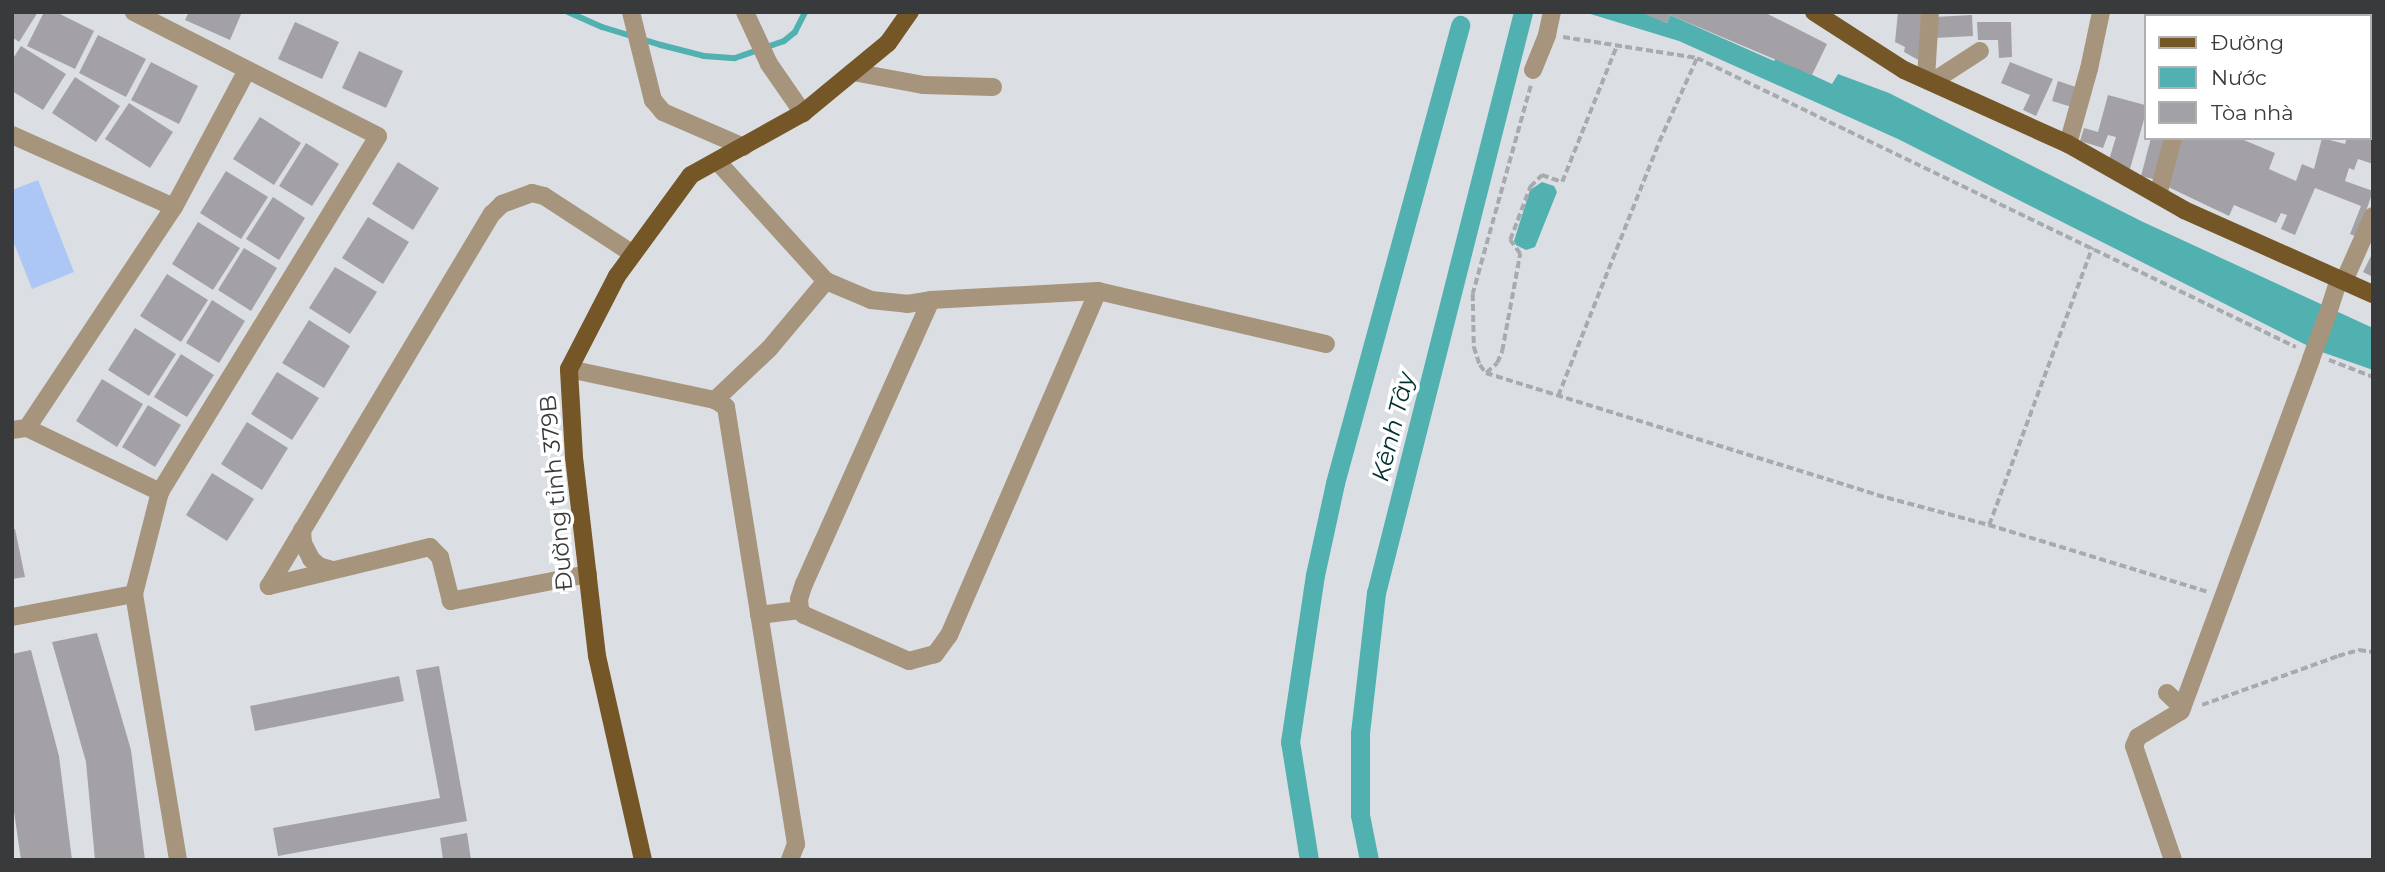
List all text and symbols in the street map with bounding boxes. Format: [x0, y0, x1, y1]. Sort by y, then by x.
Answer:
legend [2144, 14, 2371, 140]
text: Đường [2211, 30, 2284, 55]
text: Nước [2211, 65, 2267, 90]
text: Tòa nhà [2211, 100, 2294, 125]
water label: Kênh Tây [1366, 369, 1420, 485]
street label: Đường tỉnh 379B [534, 394, 578, 592]

